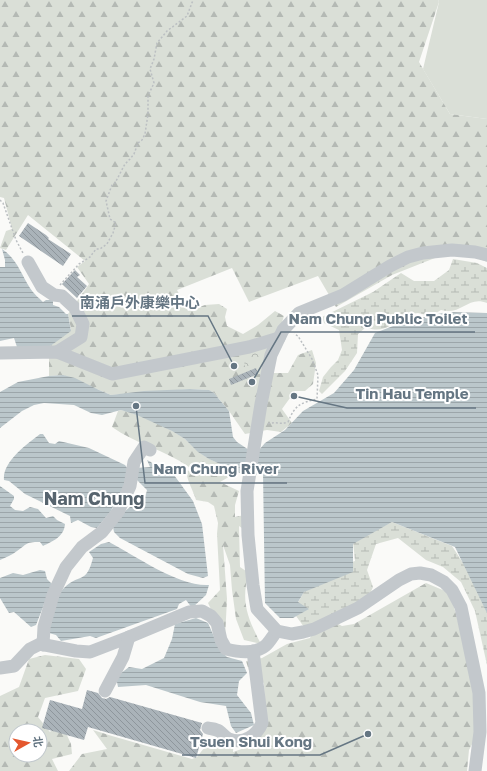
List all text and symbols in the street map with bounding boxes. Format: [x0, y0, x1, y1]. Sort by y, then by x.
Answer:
callout: 南涌戶外康樂中心 [72, 289, 208, 316]
text: 南涌戶外康樂中心 [80, 293, 200, 311]
callout: Nam Chung Public Toilet [281, 305, 475, 332]
text: Nam Chung Public Toilet [289, 309, 467, 327]
callout: Tin Hau Temple [347, 381, 476, 408]
text: Tin Hau Temple [355, 384, 469, 402]
callout: Nam Chung River [145, 456, 287, 483]
text: Nam Chung River [153, 459, 279, 477]
district label: Nam Chung [44, 487, 144, 509]
north arrow [8, 723, 48, 763]
callout: Tsuen Shui Kong [182, 728, 320, 755]
text: Tsuen Shui Kong [190, 732, 312, 750]
text: 北 [31, 735, 46, 748]

